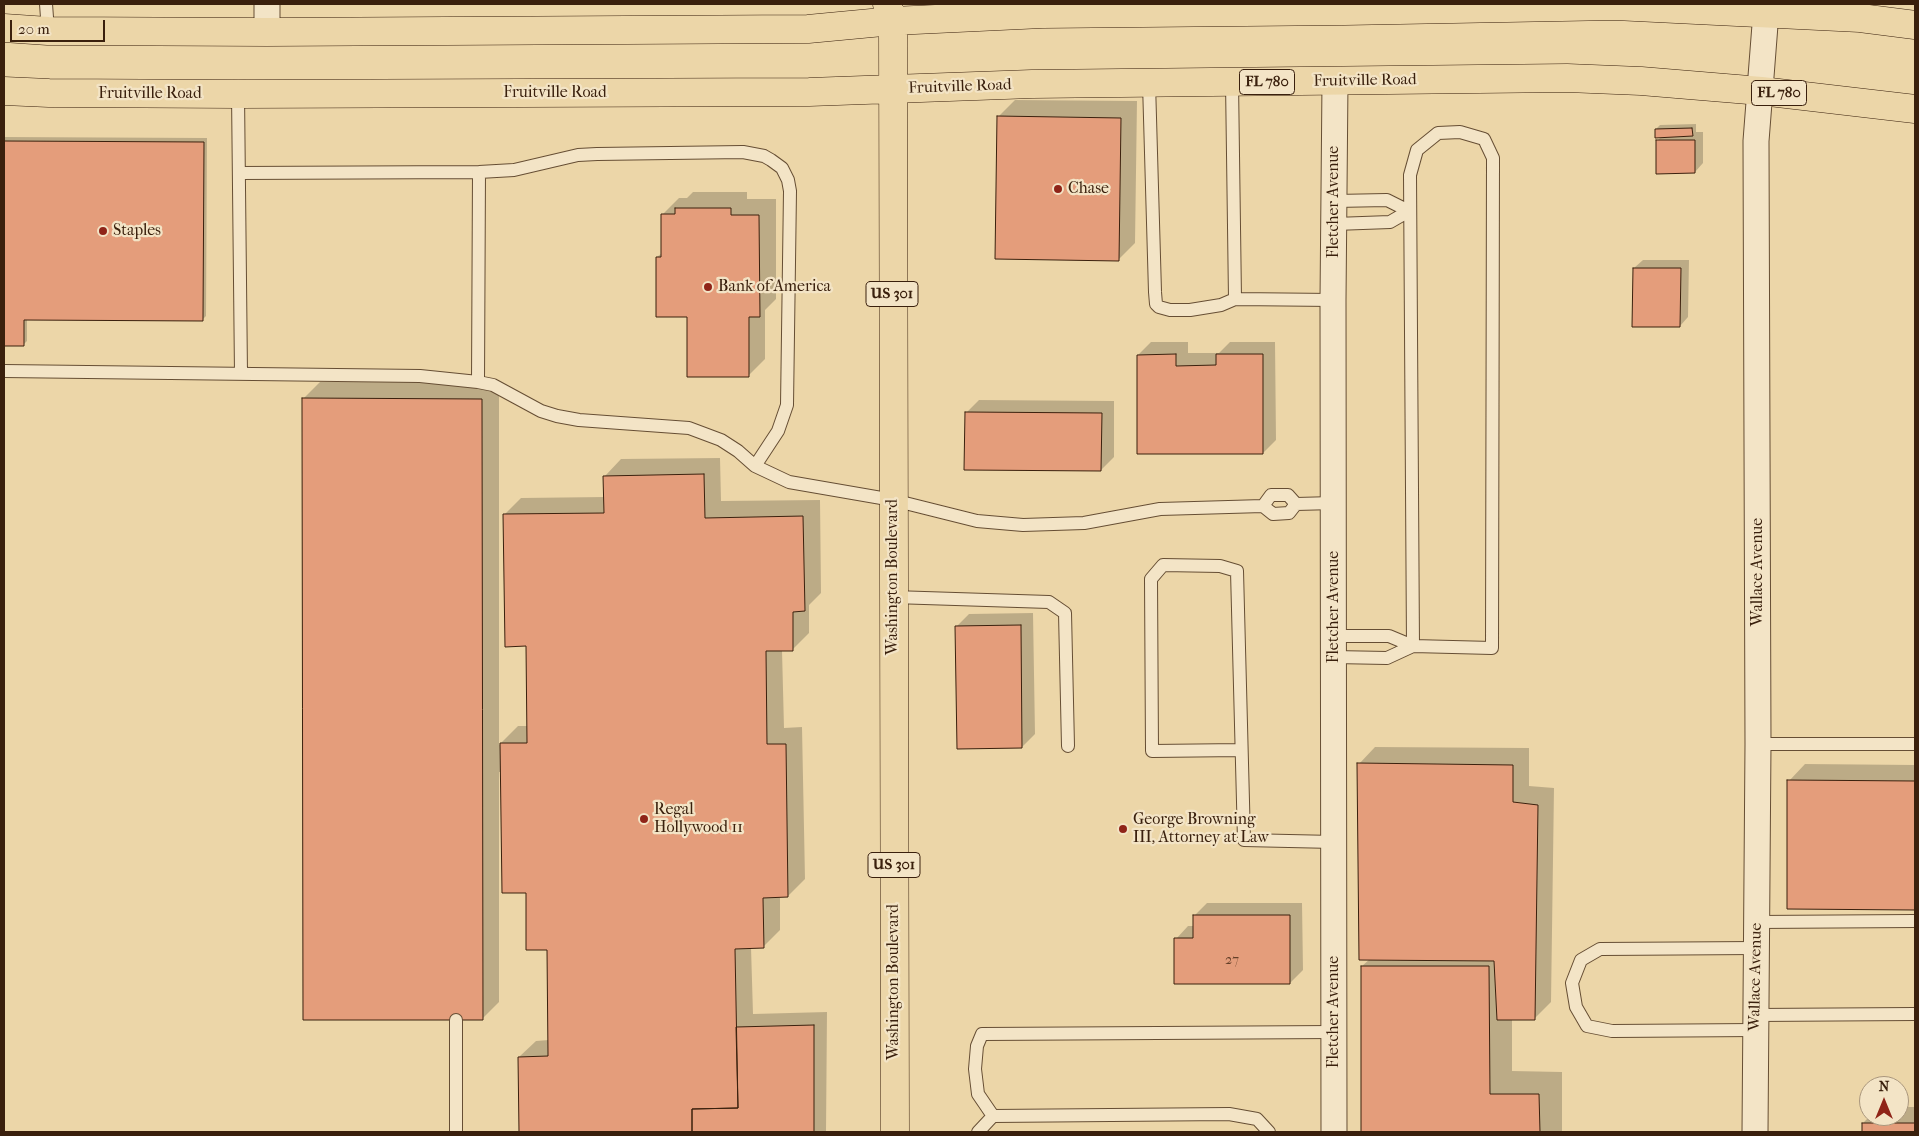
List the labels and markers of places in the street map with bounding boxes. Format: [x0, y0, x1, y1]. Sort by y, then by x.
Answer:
place label: Chase [1068, 179, 1109, 199]
marker: Chase [1052, 183, 1064, 195]
place label: Staples [113, 221, 161, 241]
marker: Staples [97, 225, 109, 237]
place label: Bank of America [718, 277, 831, 297]
marker: Bank of America [702, 281, 714, 293]
place label: Regal Hollywood 11 [654, 800, 743, 838]
place label: George Browning III, Attorney at Law [1133, 810, 1269, 848]
marker: Regal Hollywood 11 [638, 813, 650, 825]
marker: George Browning III, Attorney at Law [1117, 823, 1129, 835]

